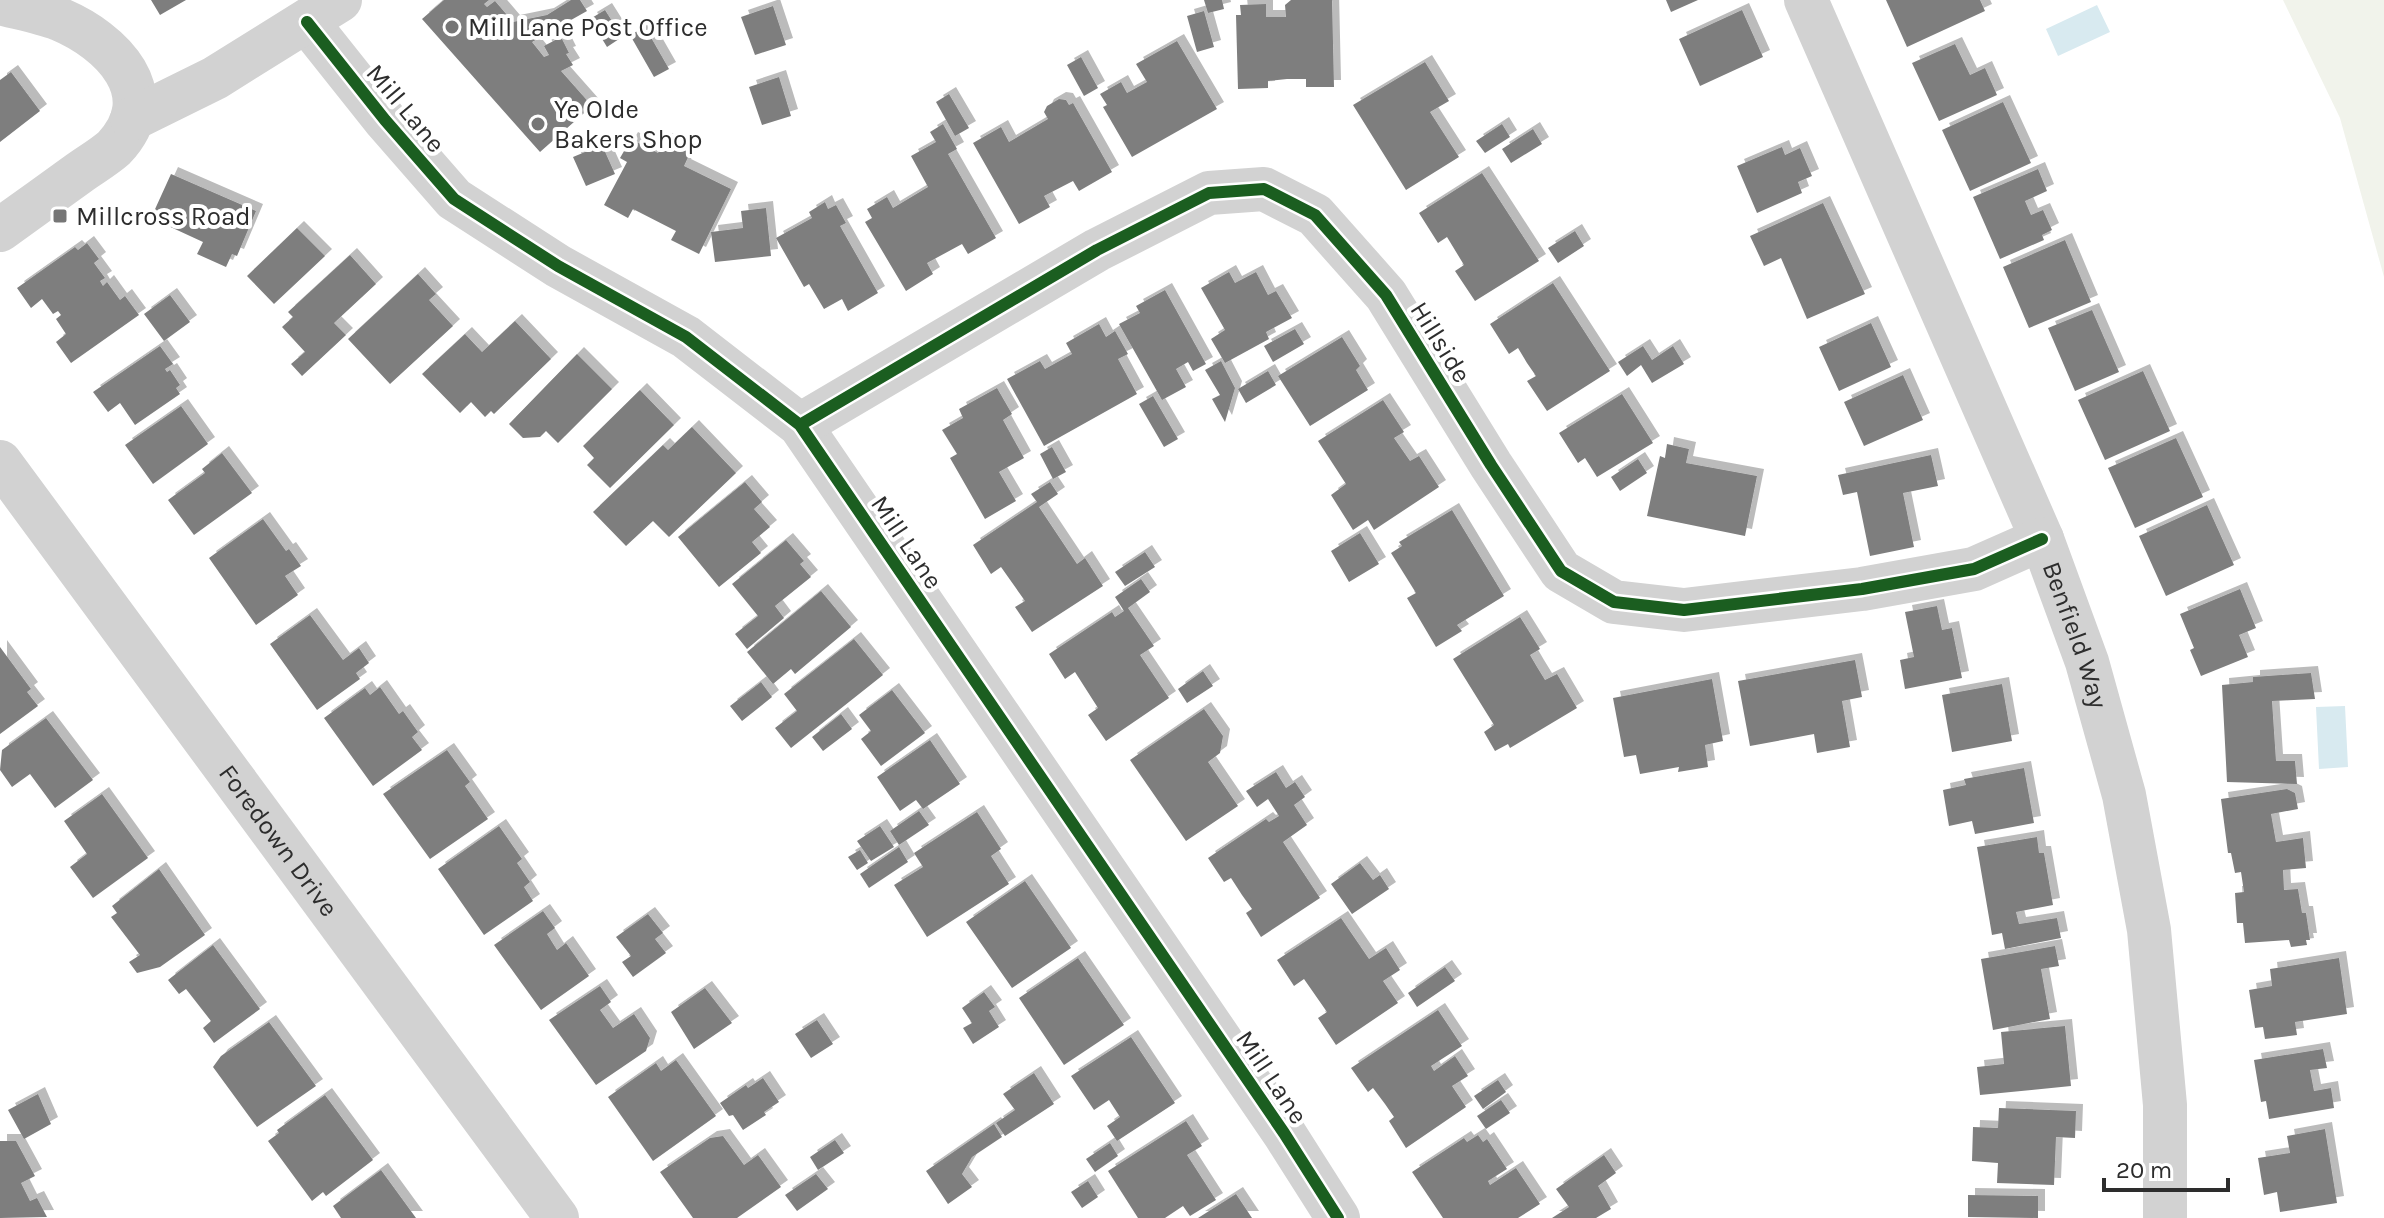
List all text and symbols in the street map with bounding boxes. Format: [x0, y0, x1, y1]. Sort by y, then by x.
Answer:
place label: Mill Lane Post Office [468, 12, 708, 43]
marker: Mill Lane Post Office [443, 18, 461, 36]
street label: Mill Lane [360, 58, 452, 159]
place label: Ye Olde Bakers Shop [554, 94, 703, 155]
marker: Ye Olde Bakers Shop [529, 115, 547, 133]
place label: Millcross Road [76, 201, 251, 232]
marker: Millcross Road [51, 207, 69, 225]
street label: Hillside [1404, 296, 1478, 389]
street label: Mill Lane [864, 490, 949, 595]
street label: Benfield Way [2036, 557, 2114, 712]
street label: Foredown Drive [212, 759, 345, 923]
street label: Mill Lane [1229, 1025, 1314, 1130]
scale bar [2104, 1142, 2228, 1192]
text: 20 m [2116, 1156, 2172, 1184]

